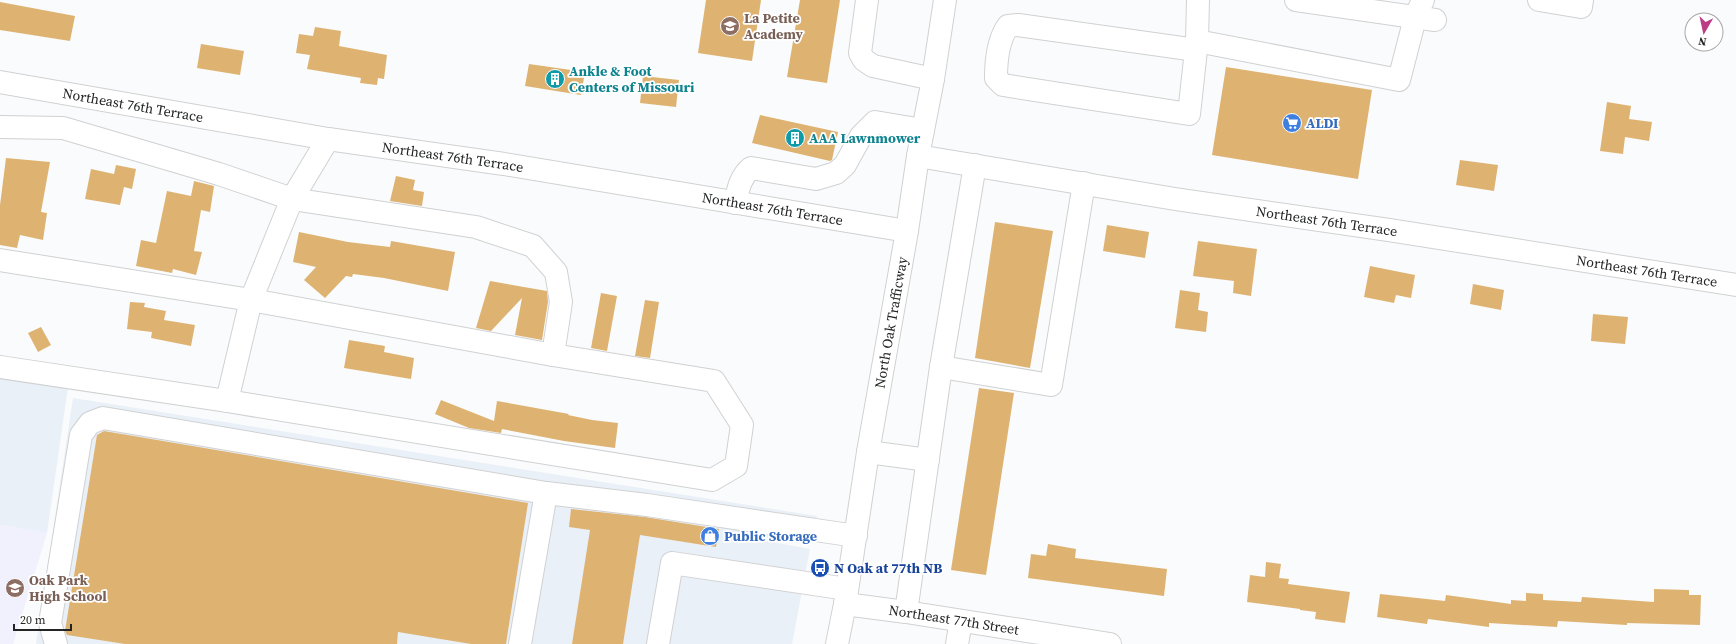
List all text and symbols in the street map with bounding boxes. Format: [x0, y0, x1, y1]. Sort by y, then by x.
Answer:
place label: La Petite Academy [744, 8, 804, 44]
north arrow [1684, 12, 1724, 52]
school or university icon: La Petite Academy [719, 15, 741, 37]
text: N [1697, 33, 1708, 49]
place label: Ankle & Foot Centers of Missouri [569, 61, 695, 97]
building icon: Ankle & Foot Centers of Missouri [544, 68, 566, 90]
street label: Northeast 76th Terrace [61, 83, 205, 127]
supermarket icon: ALDI [1281, 112, 1303, 134]
place label: ALDI [1306, 113, 1338, 133]
building icon: AAA Lawnmower [784, 127, 806, 149]
place label: AAA Lawnmower [809, 128, 921, 148]
street label: Northeast 76th Terrace [381, 137, 525, 177]
street label: Northeast 76th Terrace [701, 187, 845, 230]
street label: Northeast 76th Terrace [1255, 201, 1399, 241]
street label: Northeast 76th Terrace [1575, 250, 1719, 292]
street label: North Oak Trafficway [869, 254, 912, 390]
shop icon: Public Storage [699, 525, 721, 547]
place label: Public Storage [724, 526, 817, 546]
bus stop icon: N Oak at 77th NB [809, 557, 831, 579]
place label: N Oak at 77th NB [834, 558, 942, 578]
place label: Oak Park High School [29, 570, 107, 606]
school or university icon: Oak Park High School [4, 577, 26, 599]
street label: Northeast 77th Street [888, 600, 1021, 640]
scale bar [14, 606, 71, 632]
text: 20 m [20, 612, 46, 628]

